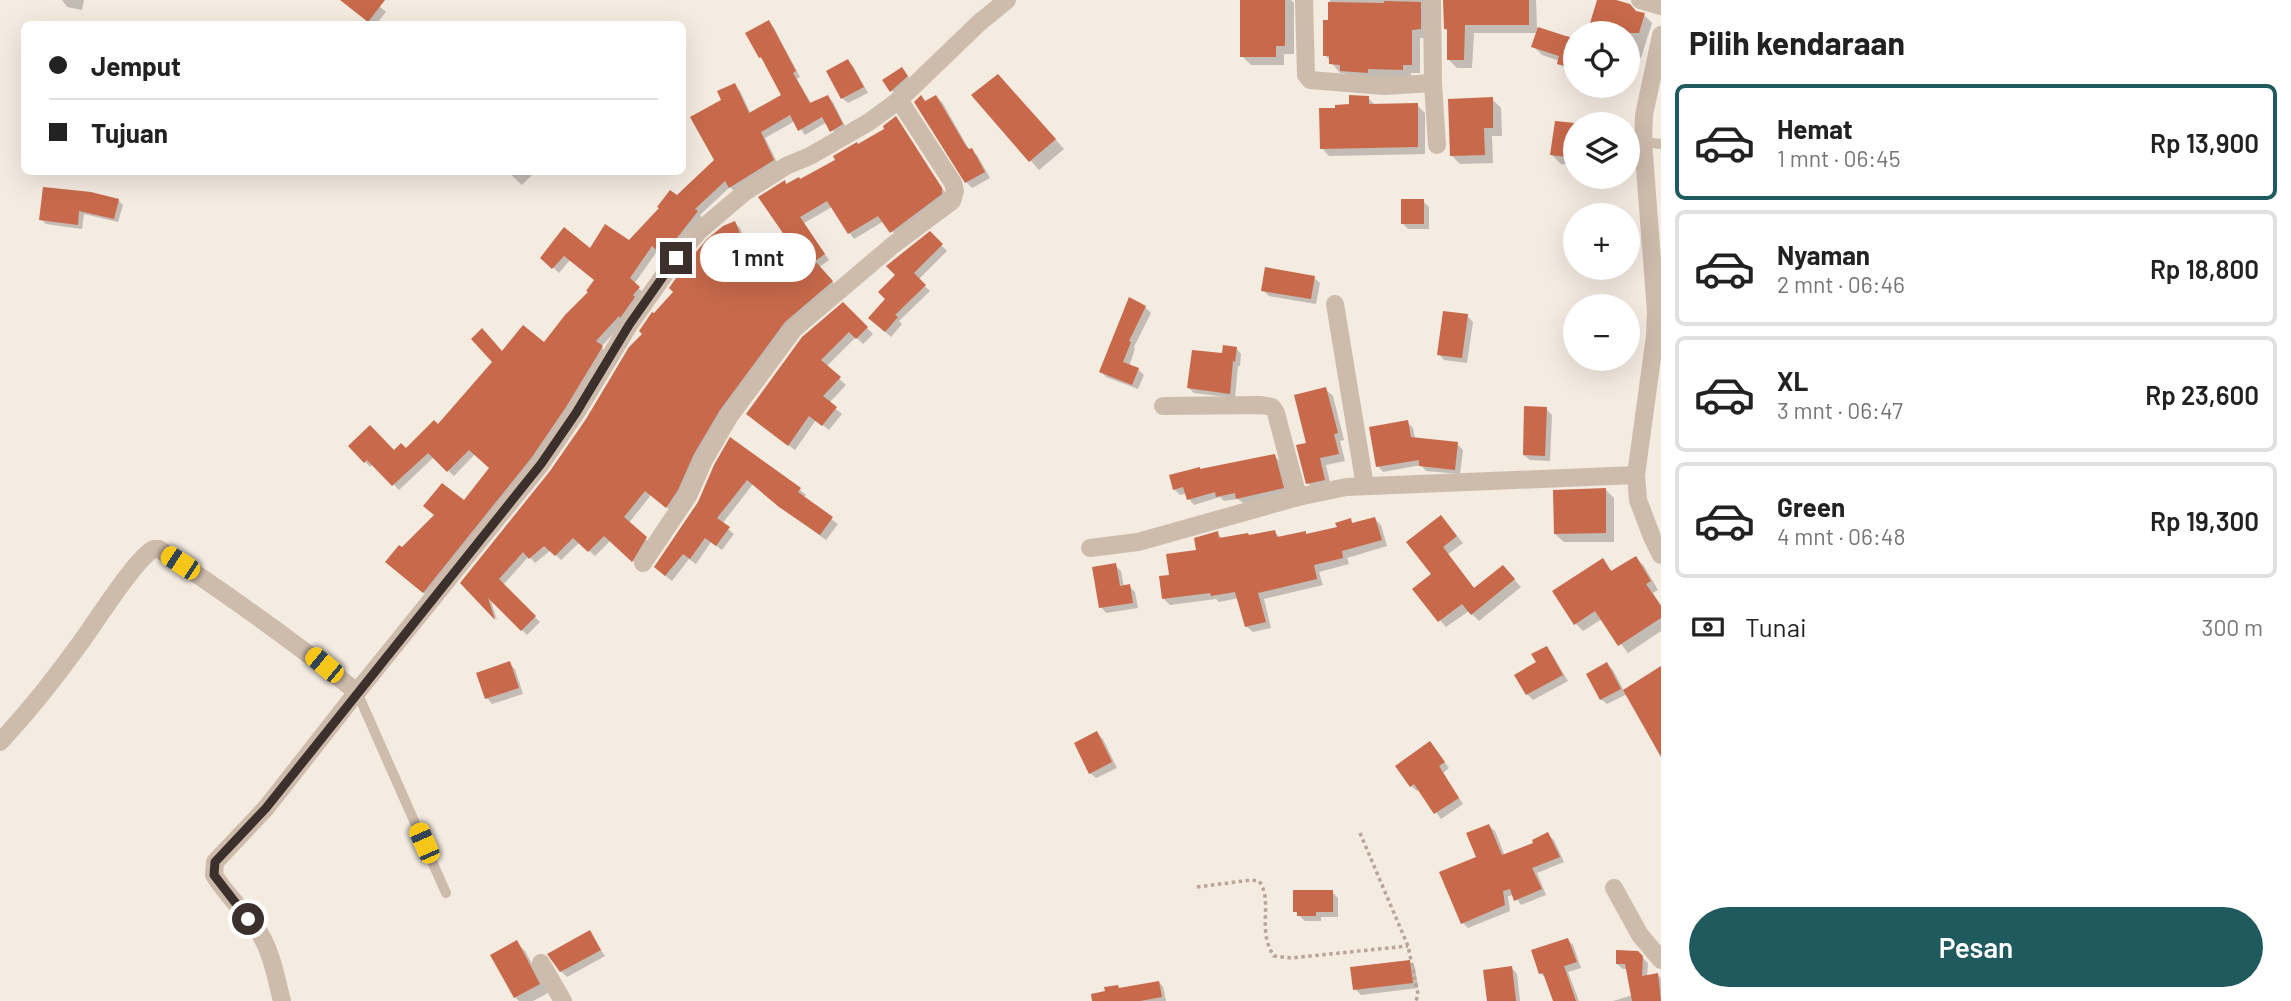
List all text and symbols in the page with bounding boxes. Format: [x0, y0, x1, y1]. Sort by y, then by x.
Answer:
map controls [1563, 21, 1640, 371]
button: locate [1563, 21, 1640, 98]
text: Pilih kendaraan [1689, 23, 1905, 61]
text: Jemput [91, 50, 181, 81]
icon: car [1693, 111, 1756, 174]
button: layers [1563, 112, 1640, 189]
text: Hemat [1777, 113, 1853, 144]
text: Tujuan [91, 117, 168, 148]
text: Rp 13,900 [2150, 127, 2259, 158]
text: 1 mnt · 06:45 [1777, 144, 1901, 172]
button: + [1563, 203, 1640, 280]
callout: 1 mnt [700, 233, 816, 282]
icon: car [1693, 237, 1756, 300]
text: Nyaman [1777, 239, 1870, 270]
route end [660, 242, 692, 274]
text: 1 mnt [732, 243, 784, 271]
text: Rp 18,800 [2150, 253, 2259, 284]
text: 2 mnt · 06:46 [1777, 270, 1905, 298]
button: − [1563, 294, 1640, 371]
icon: car [1693, 363, 1756, 426]
text: XL [1777, 365, 1808, 396]
text: Rp 23,600 [2145, 379, 2259, 410]
text: 3 mnt · 06:47 [1777, 396, 1903, 424]
icon: car [1693, 489, 1756, 552]
text: Green [1777, 491, 1845, 522]
text: Rp 19,300 [2150, 505, 2259, 536]
text: 4 mnt · 06:48 [1777, 522, 1905, 550]
car [157, 543, 204, 583]
icon: cash [1689, 608, 1727, 646]
text: Tunai [1745, 611, 1807, 642]
text: 300 m [2202, 613, 2263, 641]
car [302, 644, 347, 686]
car [406, 820, 443, 866]
route start [232, 903, 264, 935]
button: Pesan [1689, 907, 2263, 987]

